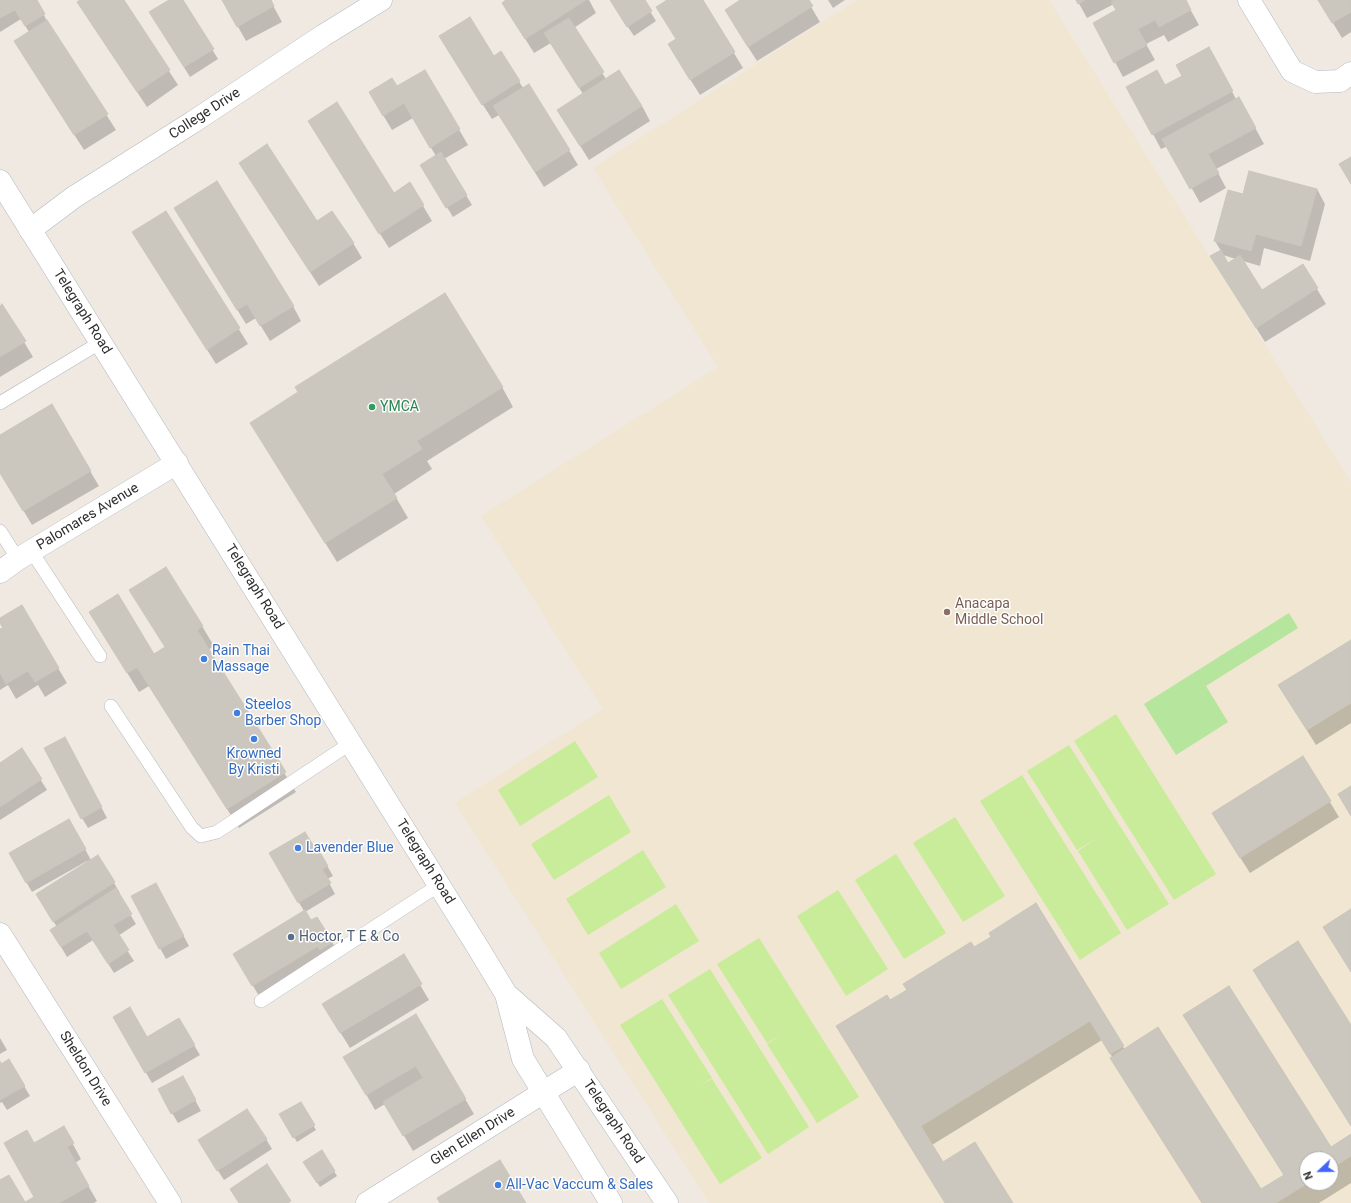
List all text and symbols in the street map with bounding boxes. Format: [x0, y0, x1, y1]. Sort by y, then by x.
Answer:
street label: College Drive [166, 85, 244, 143]
street label: Telegraph Road [49, 266, 115, 358]
place label: YMCA [380, 399, 419, 415]
marker: YMCA [367, 402, 377, 412]
street label: Palomares Avenue [34, 480, 142, 554]
street label: Telegraph Road [221, 541, 287, 633]
place label: Anacapa Middle School [955, 596, 1043, 628]
marker: Anacapa Middle School [942, 607, 952, 617]
place label: Rain Thai Massage [212, 643, 270, 676]
marker: Rain Thai Massage [199, 654, 209, 664]
place label: Steelos Barber Shop [245, 697, 321, 730]
marker: Steelos Barber Shop [232, 708, 242, 718]
marker: Krowned By Kristi [249, 734, 259, 744]
place label: Krowned By Kristi [227, 746, 281, 778]
street label: Telegraph Road [392, 816, 458, 908]
place label: Lavender Blue [306, 840, 394, 856]
marker: Lavender Blue [293, 843, 303, 853]
place label: Hoctor, T E & Co [299, 929, 399, 945]
marker: Hoctor, T E & Co [286, 932, 296, 942]
street label: Sheldon Drive [55, 1028, 115, 1110]
street label: Telegraph Road [579, 1077, 647, 1167]
street label: Glen Ellen Drive [428, 1104, 518, 1170]
north arrow [1299, 1151, 1339, 1191]
text: N [1301, 1169, 1316, 1181]
place label: All-Vac Vaccum & Sales [506, 1177, 653, 1193]
marker: All-Vac Vaccum & Sales [493, 1180, 503, 1190]

